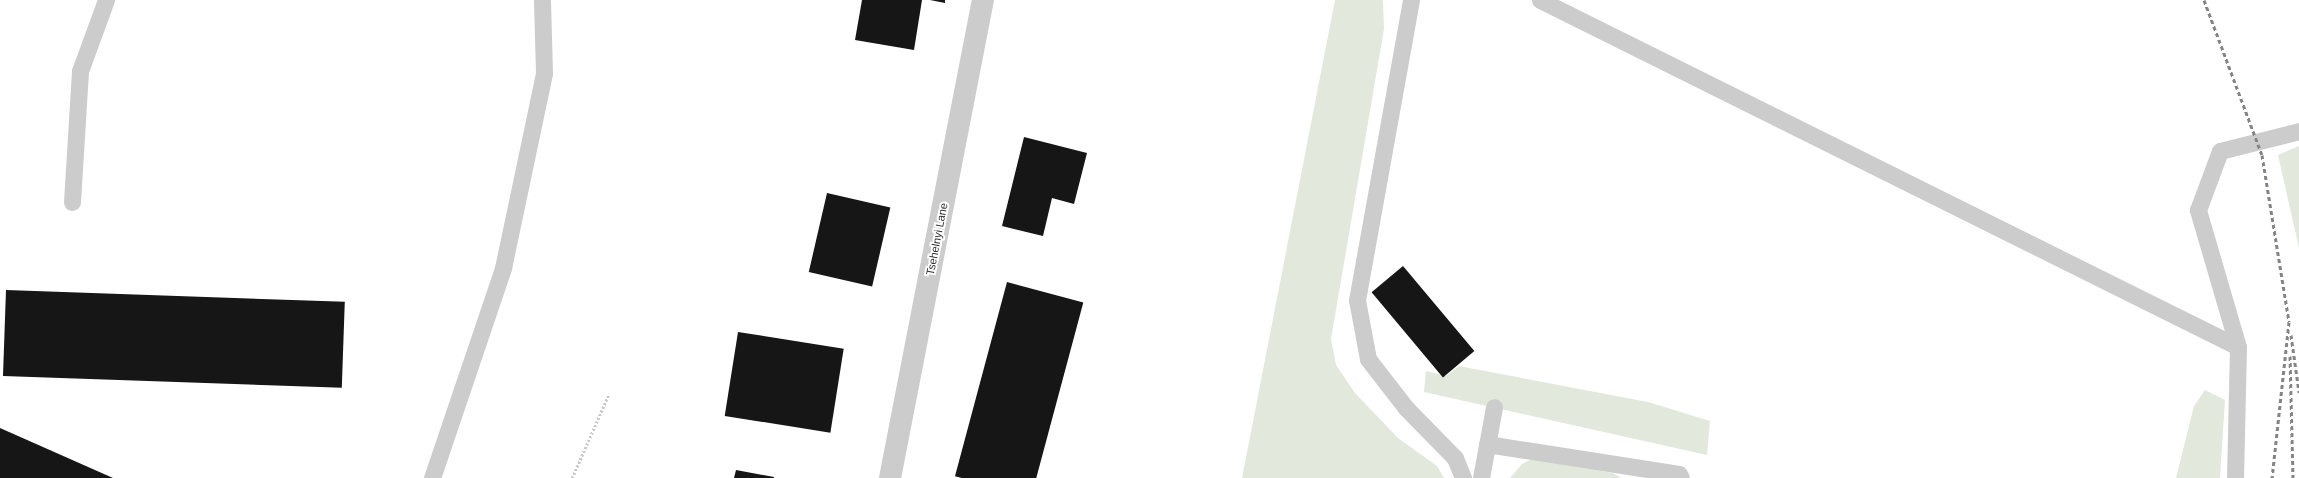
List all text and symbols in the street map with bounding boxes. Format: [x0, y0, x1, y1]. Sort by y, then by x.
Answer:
street label: Tsehelnyi Lane [924, 202, 950, 276]

